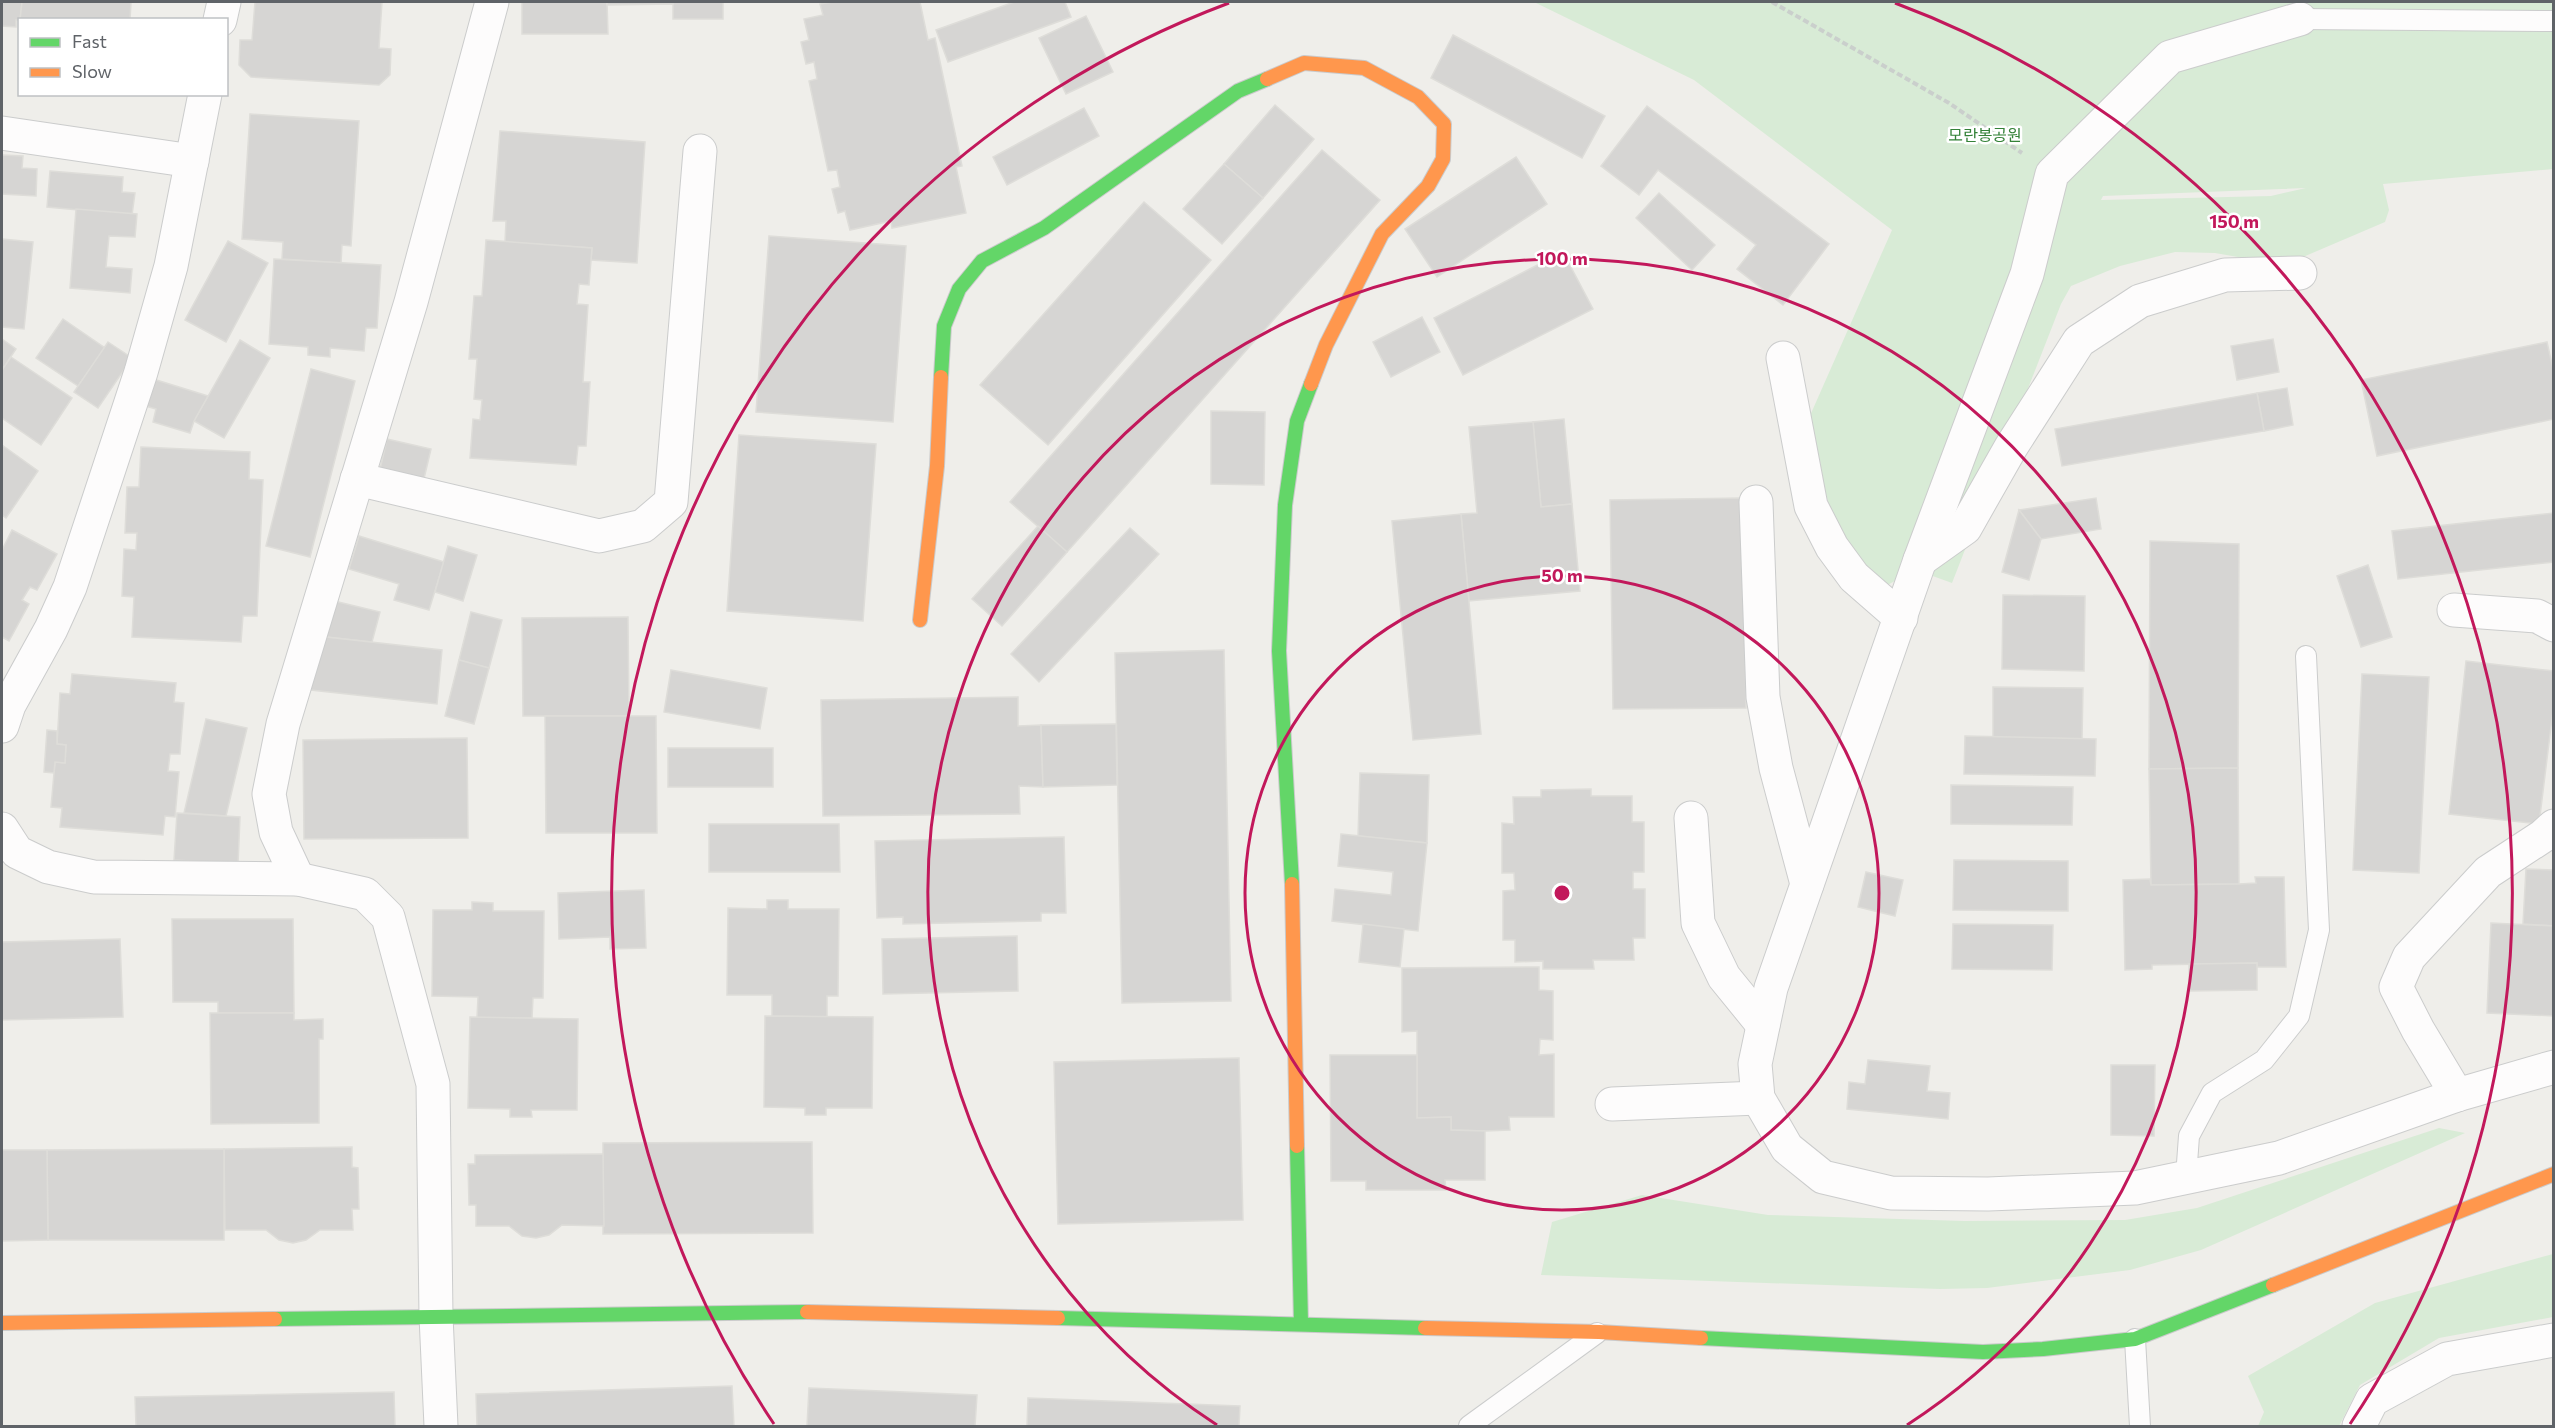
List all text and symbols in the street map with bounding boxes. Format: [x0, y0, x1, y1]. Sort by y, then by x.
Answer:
legend [18, 18, 228, 96]
text: Fast [72, 30, 107, 52]
text: Slow [72, 60, 112, 82]
park label: 모란봉공원 [1948, 125, 2022, 144]
text: 150 m [2209, 210, 2259, 232]
text: 100 m [1536, 247, 1588, 269]
text: 50 m [1541, 564, 1583, 586]
centre of rings [1552, 883, 1572, 903]

